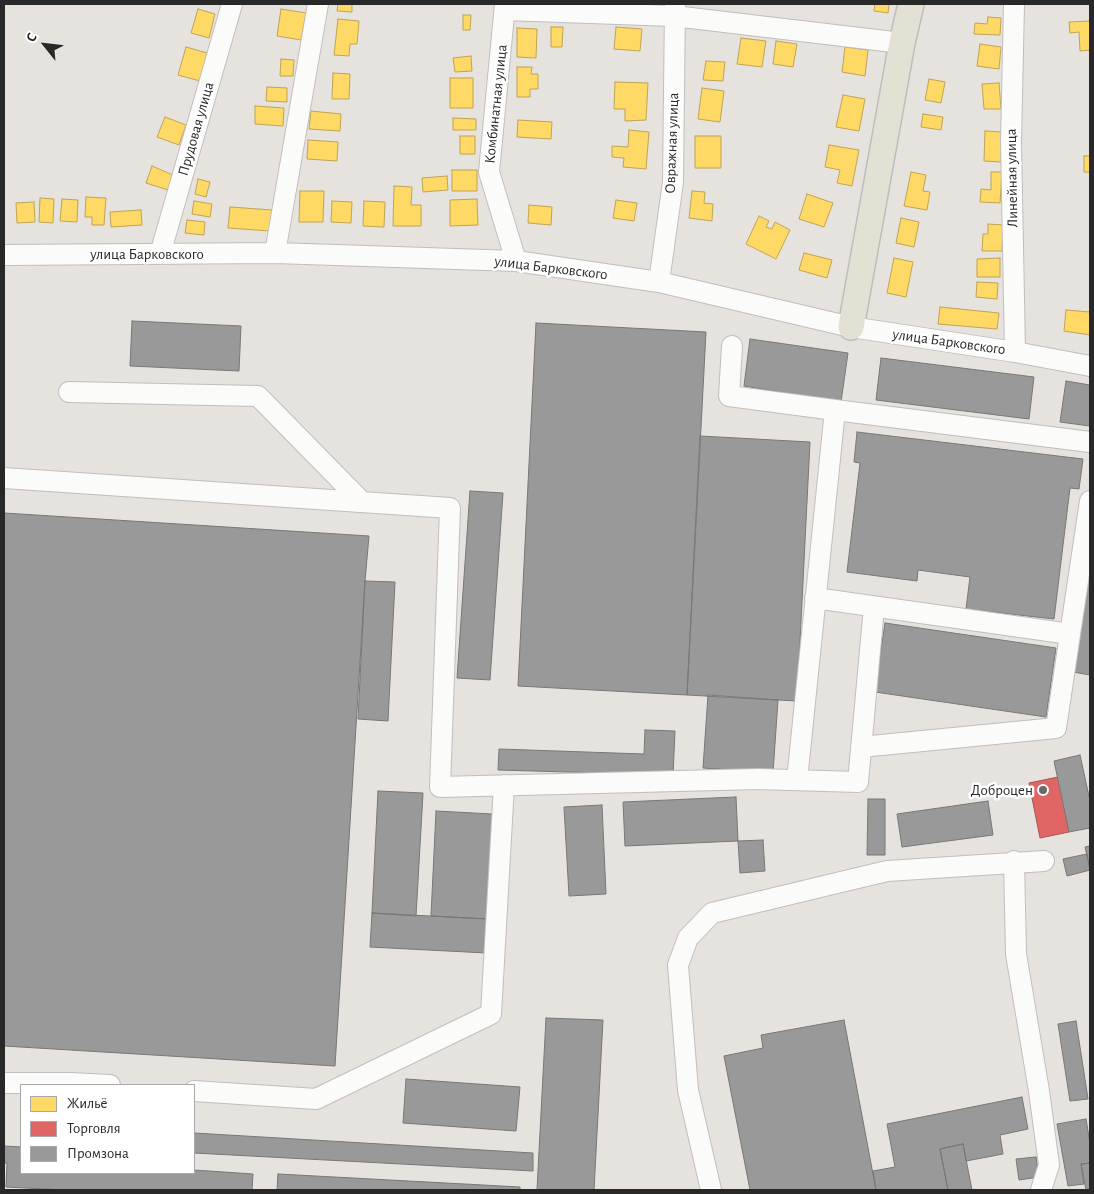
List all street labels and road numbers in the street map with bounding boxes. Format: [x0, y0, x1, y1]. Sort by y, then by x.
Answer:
street label: Комбинатная улица [481, 44, 511, 164]
street label: Прудовая улица [174, 80, 218, 178]
street label: Овражная улица [661, 92, 683, 194]
street label: Линейная улица [1002, 128, 1022, 228]
street label: улица Барковского [90, 245, 204, 263]
street label: улица Барковского [494, 252, 608, 284]
street label: улица Барковского [891, 325, 1007, 359]

